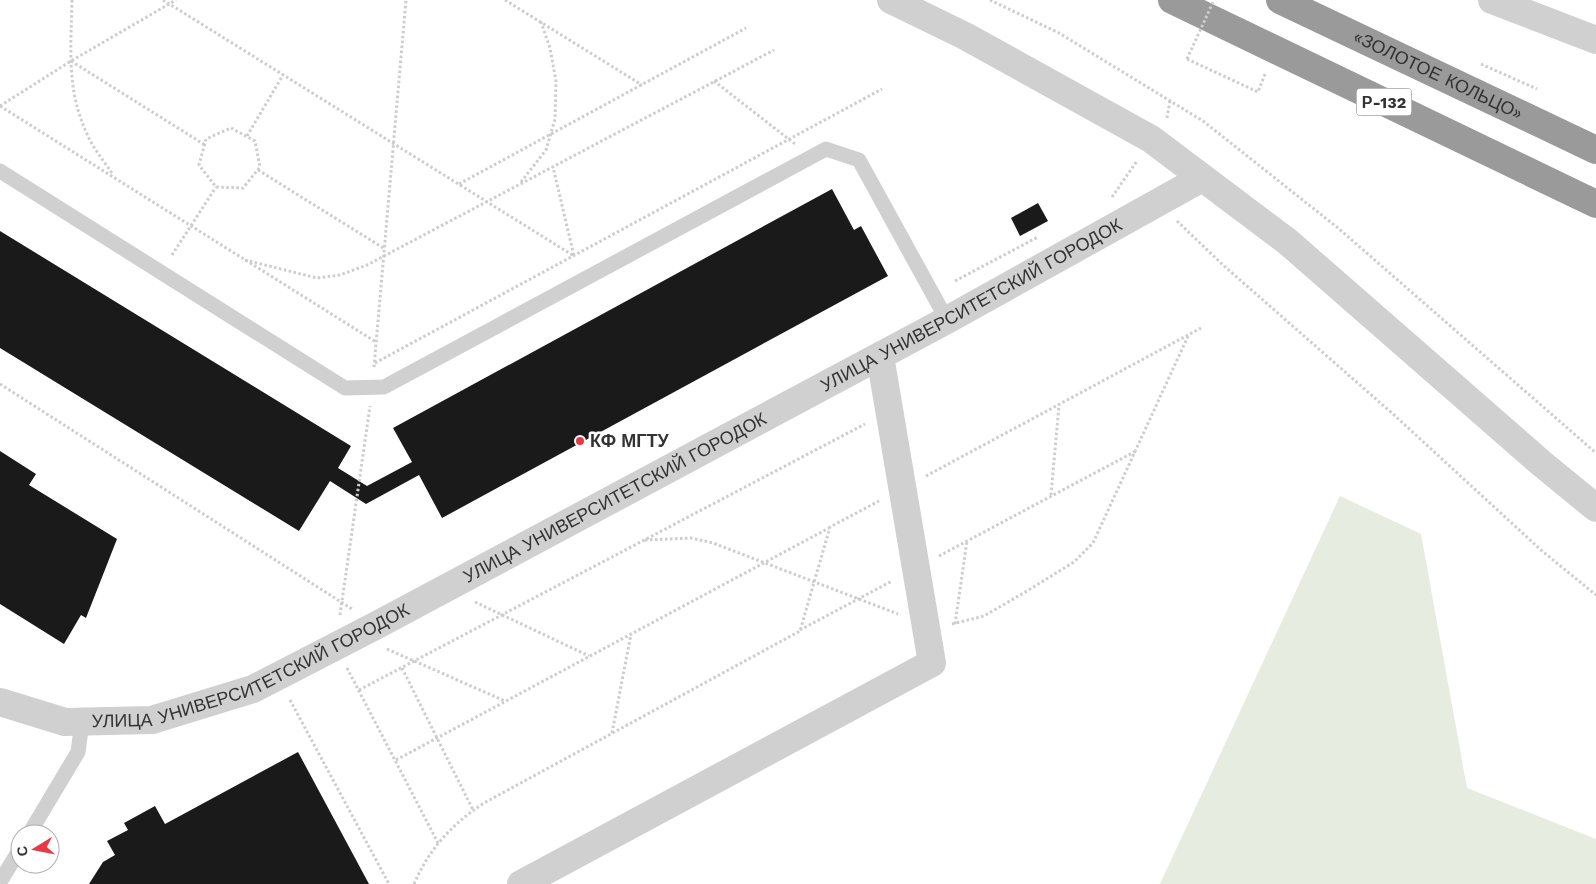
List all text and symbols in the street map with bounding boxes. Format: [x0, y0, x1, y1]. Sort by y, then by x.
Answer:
street label: «ЗОЛОТОЕ КОЛЬЦО» [1350, 25, 1526, 124]
road number: Р-132 [1356, 88, 1412, 115]
street label: УЛИЦА УНИВЕРСИТЕТСКИЙ ГОРОДОК [817, 214, 1126, 396]
street label: УЛИЦА УНИВЕРСИТЕТСКИЙ ГОРОДОК [460, 407, 770, 587]
place label: КФ МГТУ [590, 430, 669, 451]
marker: КФ МГТУ [574, 435, 586, 447]
street label: УЛИЦА УНИВЕРСИТЕТСКИЙ ГОРОДОК [91, 599, 413, 731]
north arrow [10, 824, 60, 874]
text: С [13, 845, 31, 858]

